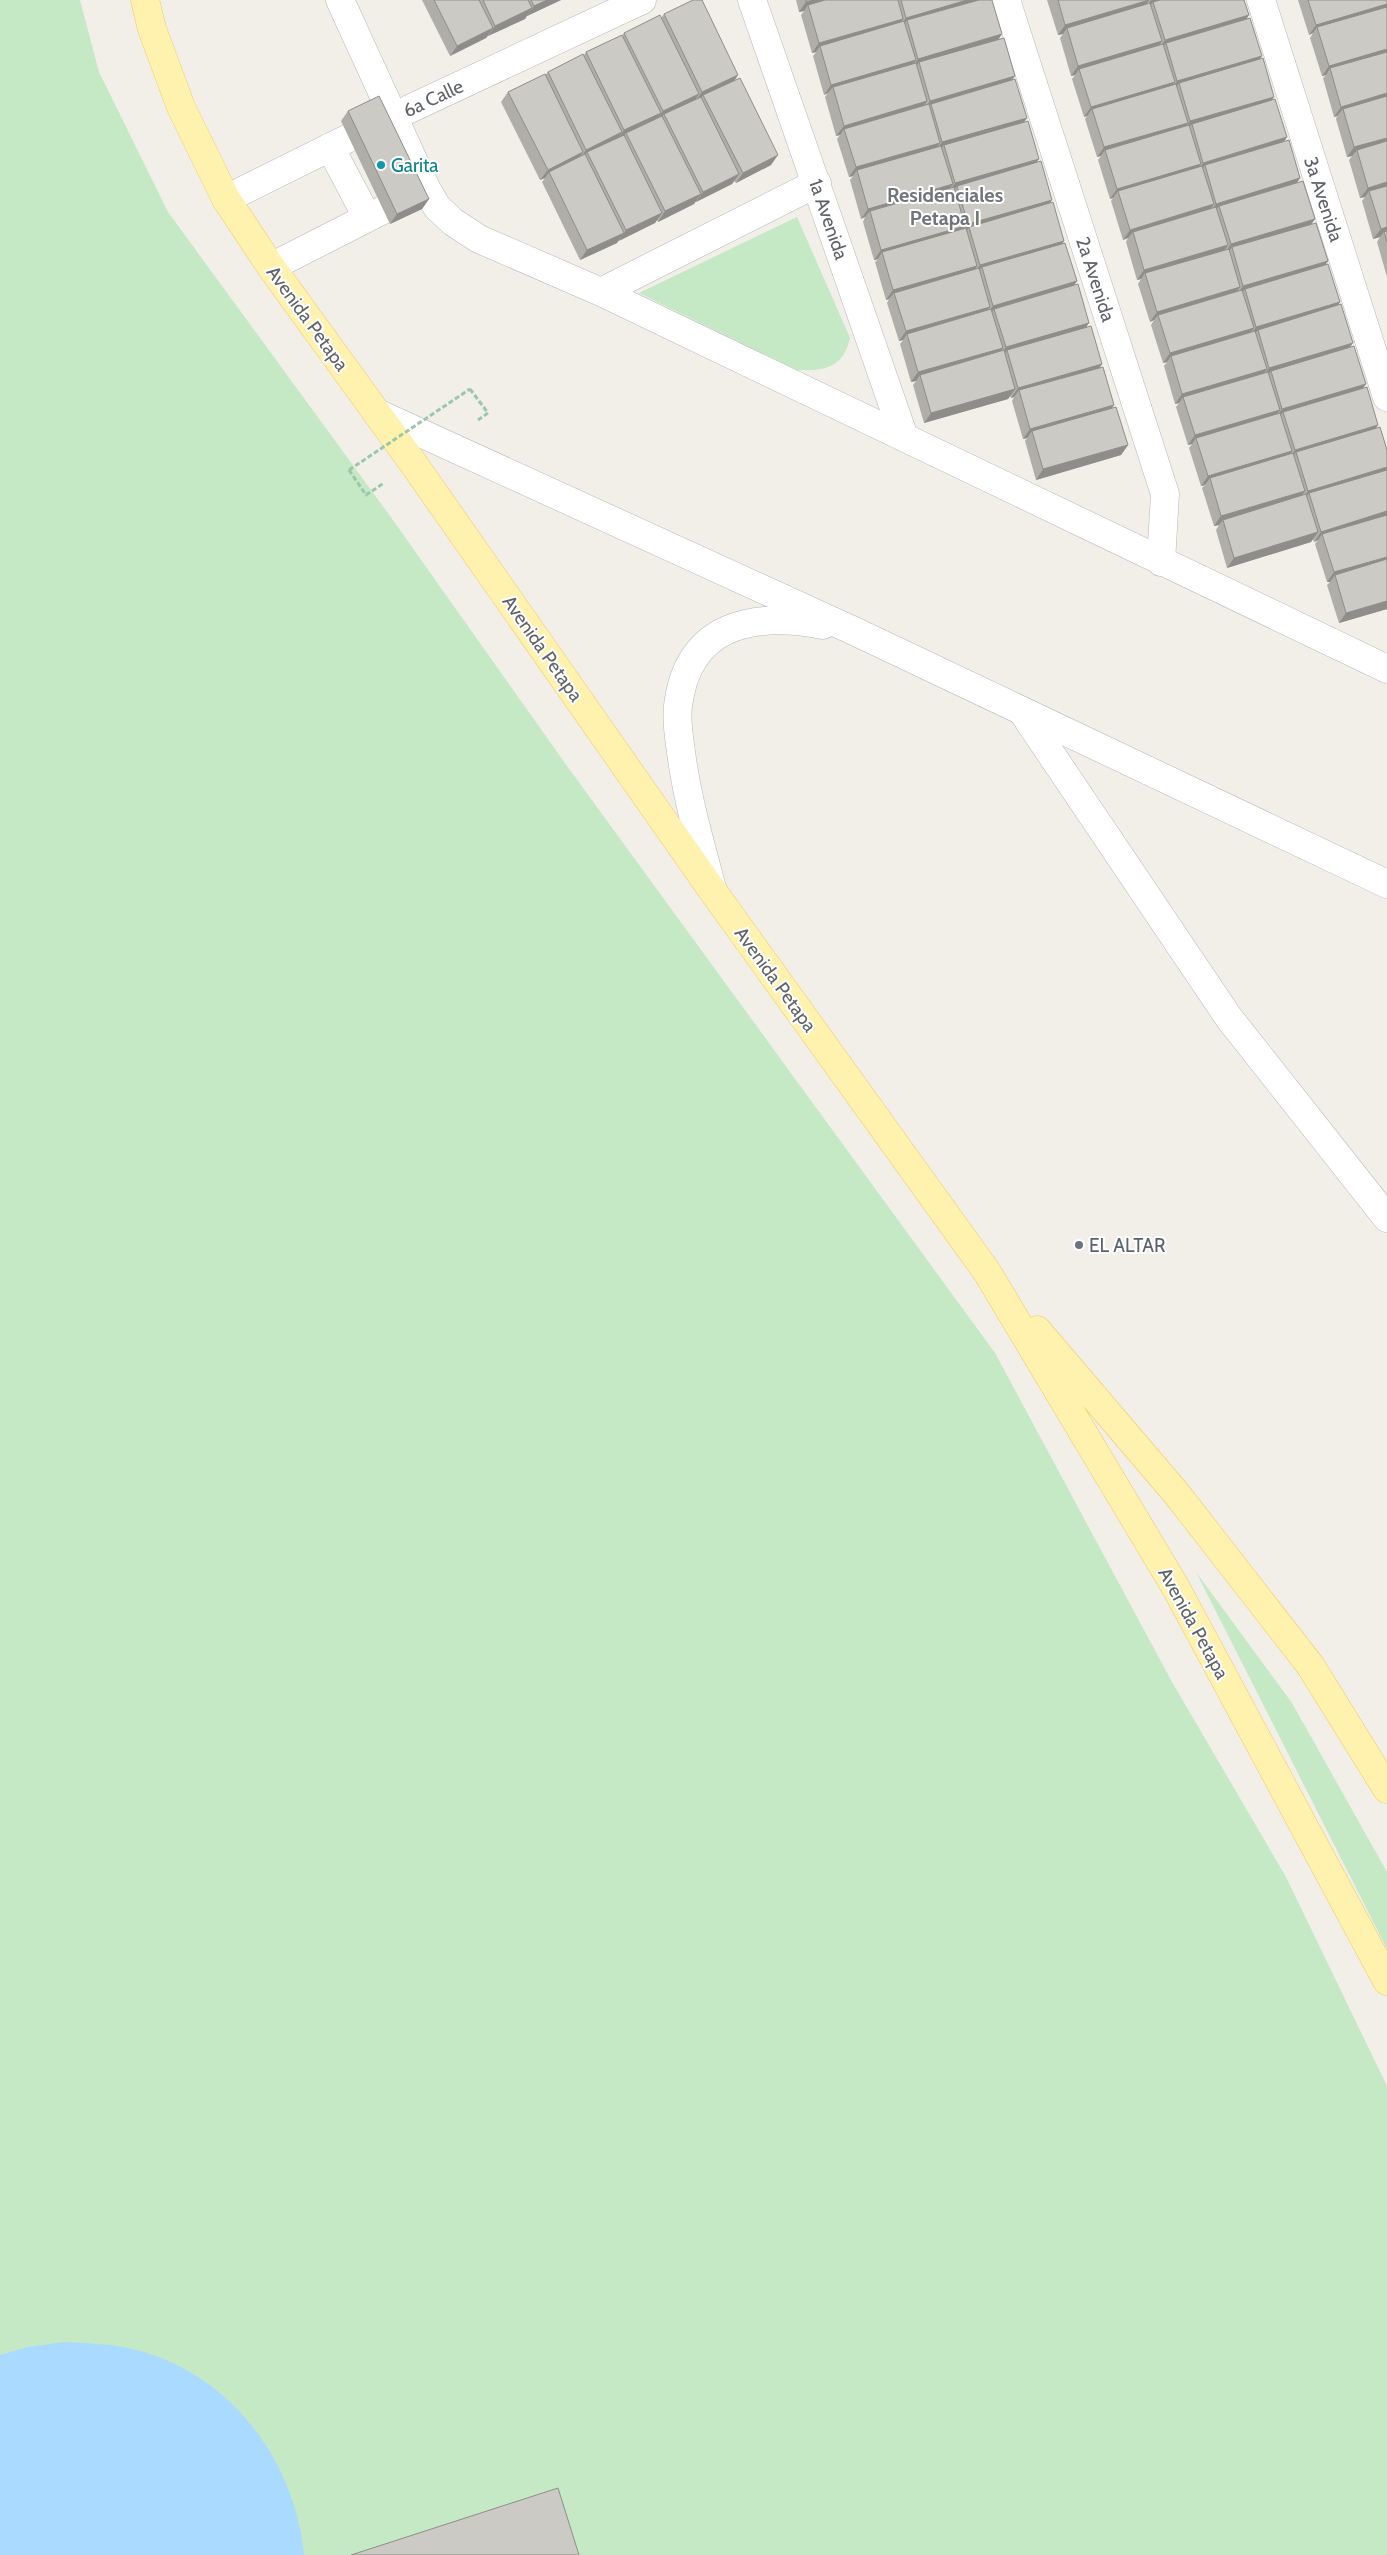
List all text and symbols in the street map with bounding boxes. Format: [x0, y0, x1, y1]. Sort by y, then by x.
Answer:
street label: 6a Calle [400, 74, 467, 122]
place label: Garita [391, 154, 438, 177]
street label: 3a Avenida [1299, 154, 1348, 245]
marker: Garita [375, 159, 387, 171]
street label: 1a Avenida [804, 176, 853, 263]
district label: Residenciales Petapa I [887, 183, 1003, 230]
street label: 2a Avenida [1071, 234, 1120, 324]
street label: Avenida Petapa [262, 261, 353, 375]
street label: Avenida Petapa [498, 591, 588, 706]
street label: Avenida Petapa [730, 922, 821, 1036]
place label: EL ALTAR [1089, 1234, 1166, 1257]
marker: EL ALTAR [1073, 1239, 1085, 1251]
street label: Avenida Petapa [1153, 1563, 1234, 1683]

